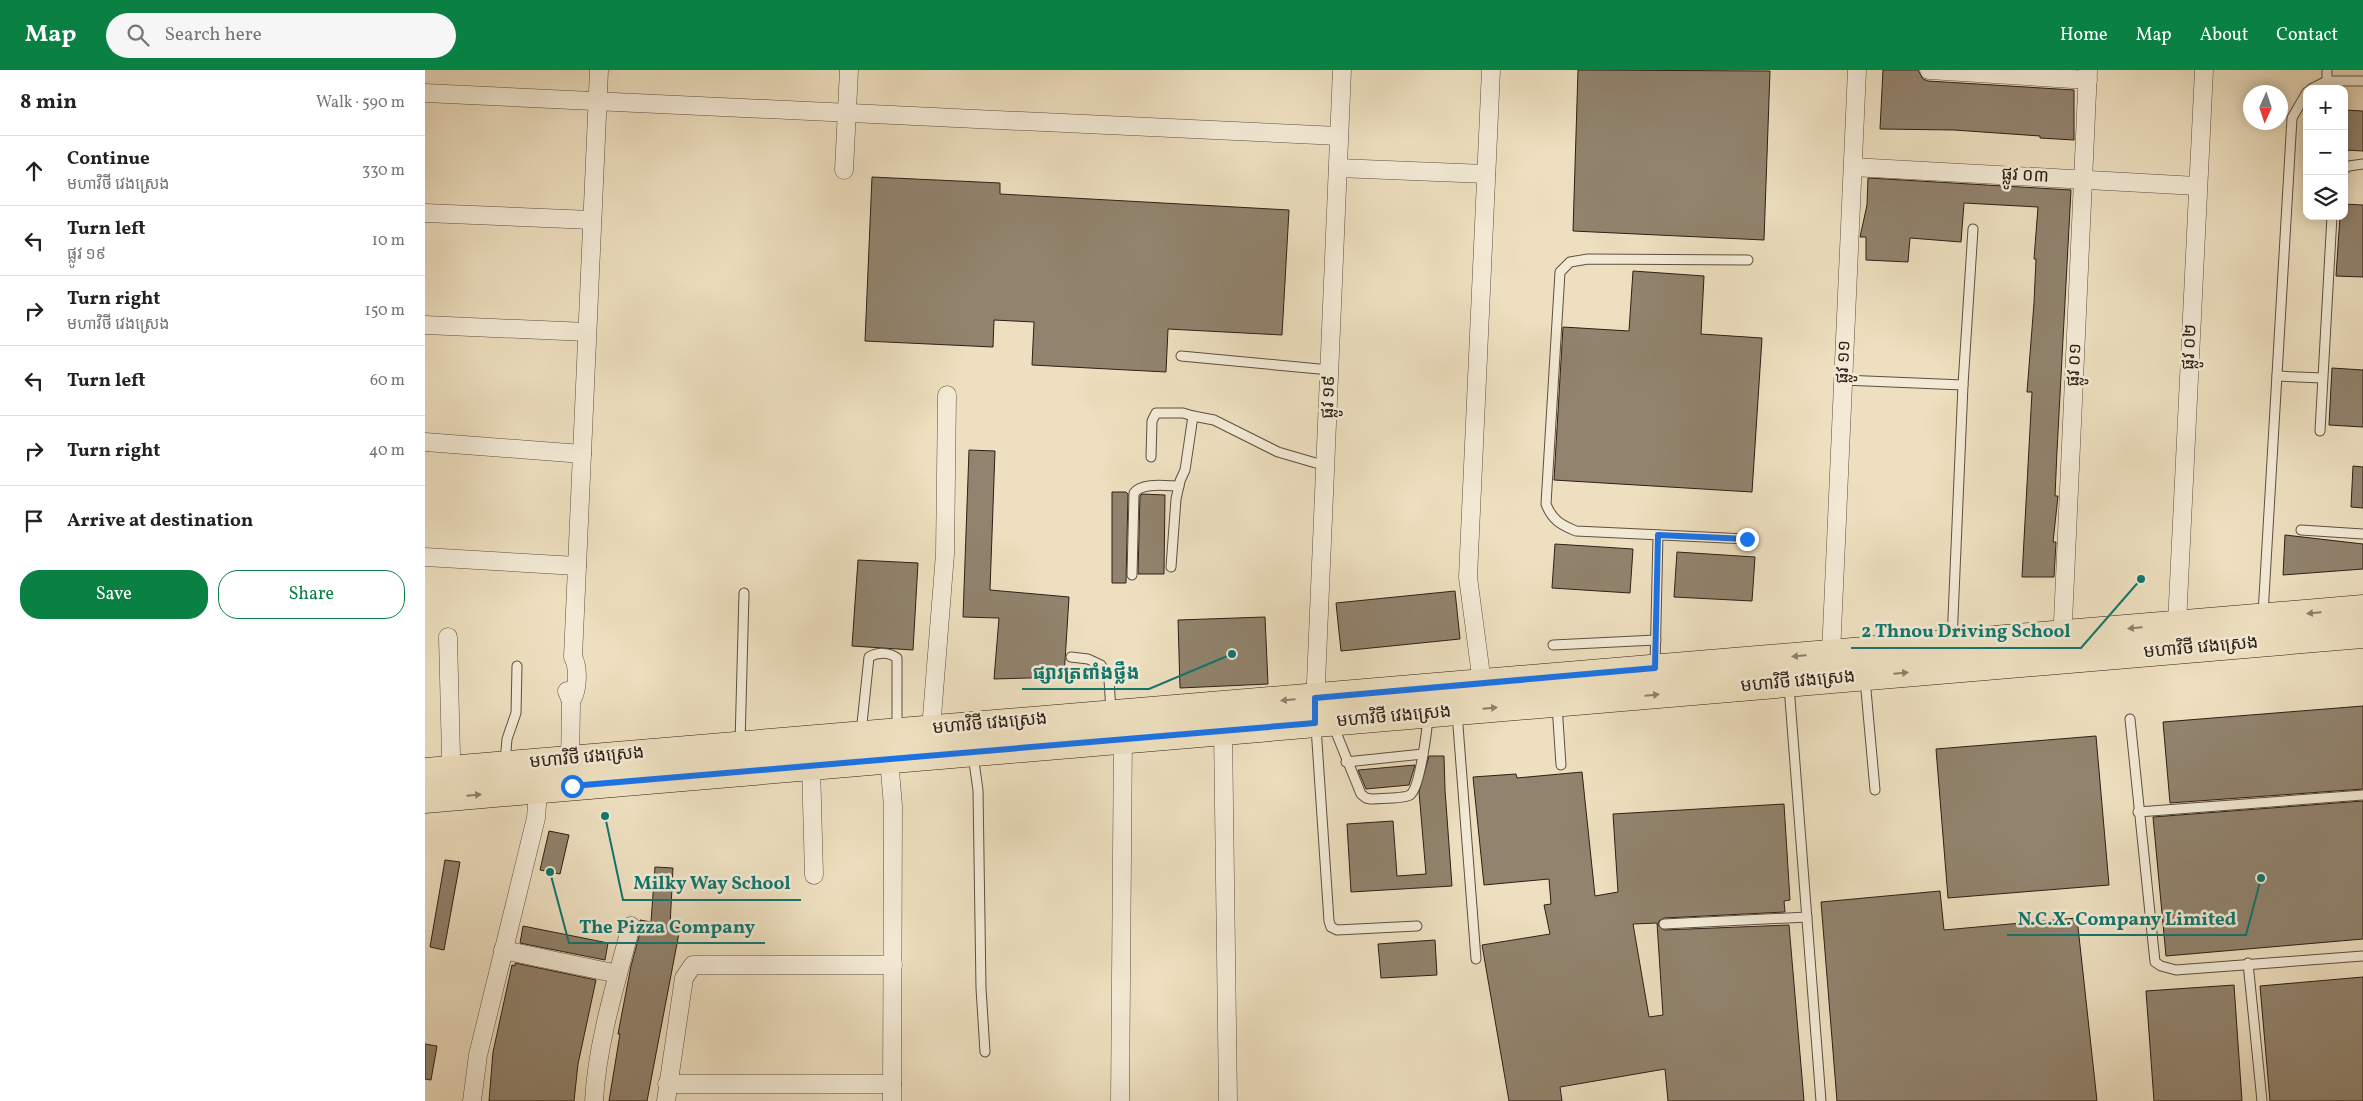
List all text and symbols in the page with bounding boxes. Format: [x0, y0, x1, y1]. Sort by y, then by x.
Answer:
search box [106, 13, 456, 58]
text: Map [25, 18, 76, 52]
icon: search [124, 21, 152, 49]
text: Search here [164, 22, 262, 48]
text: Home [2060, 23, 2108, 48]
text: Map [2136, 23, 2172, 48]
text: About [2200, 23, 2248, 48]
text: Contact [2276, 23, 2338, 48]
north arrow [2243, 85, 2288, 130]
map controls [2303, 85, 2348, 220]
button: + [2303, 85, 2348, 130]
text: 8 min [20, 88, 77, 117]
text: Walk · 590 m [316, 92, 405, 114]
button: − [2303, 130, 2348, 175]
text: Continue [67, 146, 150, 172]
icon: ahead [20, 157, 48, 185]
text: 330 m [362, 160, 405, 182]
street label: ផ្លូវ ០៣ [2000, 162, 2050, 192]
text: មហាវិថី វេងស្រេង [67, 174, 169, 196]
button: layers [2303, 175, 2348, 220]
text: Turn left [67, 216, 146, 242]
icon: left [20, 227, 48, 255]
text: 10 m [372, 230, 405, 252]
text: ផ្លូវ ១៩ [67, 244, 106, 266]
text: Turn right [67, 286, 160, 312]
icon: right [20, 297, 48, 325]
text: 150 m [364, 300, 405, 322]
text: មហាវិថី វេងស្រេង [67, 314, 169, 336]
street label: ផ្លូវ ០២ [2176, 323, 2206, 371]
street label: ផ្លូវ ១១ [1830, 339, 1860, 385]
street label: ផ្លូវ ០១ [2061, 342, 2091, 388]
icon: left [20, 367, 48, 395]
text: Turn left [67, 368, 146, 394]
text: 60 m [370, 370, 405, 392]
street label: ផ្លូវ ១៩ [1316, 375, 1345, 419]
icon: right [20, 437, 48, 465]
text: Turn right [67, 438, 160, 464]
text: 40 m [369, 440, 405, 462]
icon: arrive [20, 507, 48, 535]
text: Arrive at destination [67, 508, 253, 534]
route end [1736, 528, 1759, 551]
button: Save [20, 570, 208, 619]
button: Share [218, 570, 405, 619]
one-way arrow [2306, 609, 2322, 617]
callout: 2 Thnou Driving School [1851, 614, 2081, 648]
text: 2 Thnou Driving School [1861, 619, 2071, 645]
one-way arrow [2127, 624, 2143, 632]
street label: មហាវិថី វេងស្រេង [2142, 630, 2259, 665]
one-way arrow [1790, 653, 1806, 661]
callout: ផ្សារត្រពាំងថ្លឹង [1022, 655, 1149, 689]
text: ផ្សារត្រពាំងថ្លឹង [1033, 660, 1139, 687]
street label: មហាវិថី វេងស្រេង [1739, 664, 1856, 699]
one-way arrow [1893, 669, 1909, 677]
one-way arrow [1644, 690, 1660, 698]
one-way arrow [1280, 696, 1296, 704]
street label: មហាវិថី វេងស្រេង [1335, 699, 1452, 734]
one-way arrow [1482, 704, 1498, 712]
street label: មហាវិថី វេងស្រេង [931, 706, 1048, 741]
street label: មហាវិថី វេងស្រេង [528, 740, 645, 775]
route start [561, 775, 584, 798]
one-way arrow [466, 790, 482, 798]
callout: Milky Way School [623, 866, 801, 900]
text: Milky Way School [633, 871, 791, 897]
callout: N.C.X. Company Limited [2007, 901, 2246, 935]
text: N.C.X. Company Limited [2018, 907, 2237, 933]
callout: The Pizza Company [569, 909, 765, 943]
text: The Pizza Company [579, 915, 755, 941]

